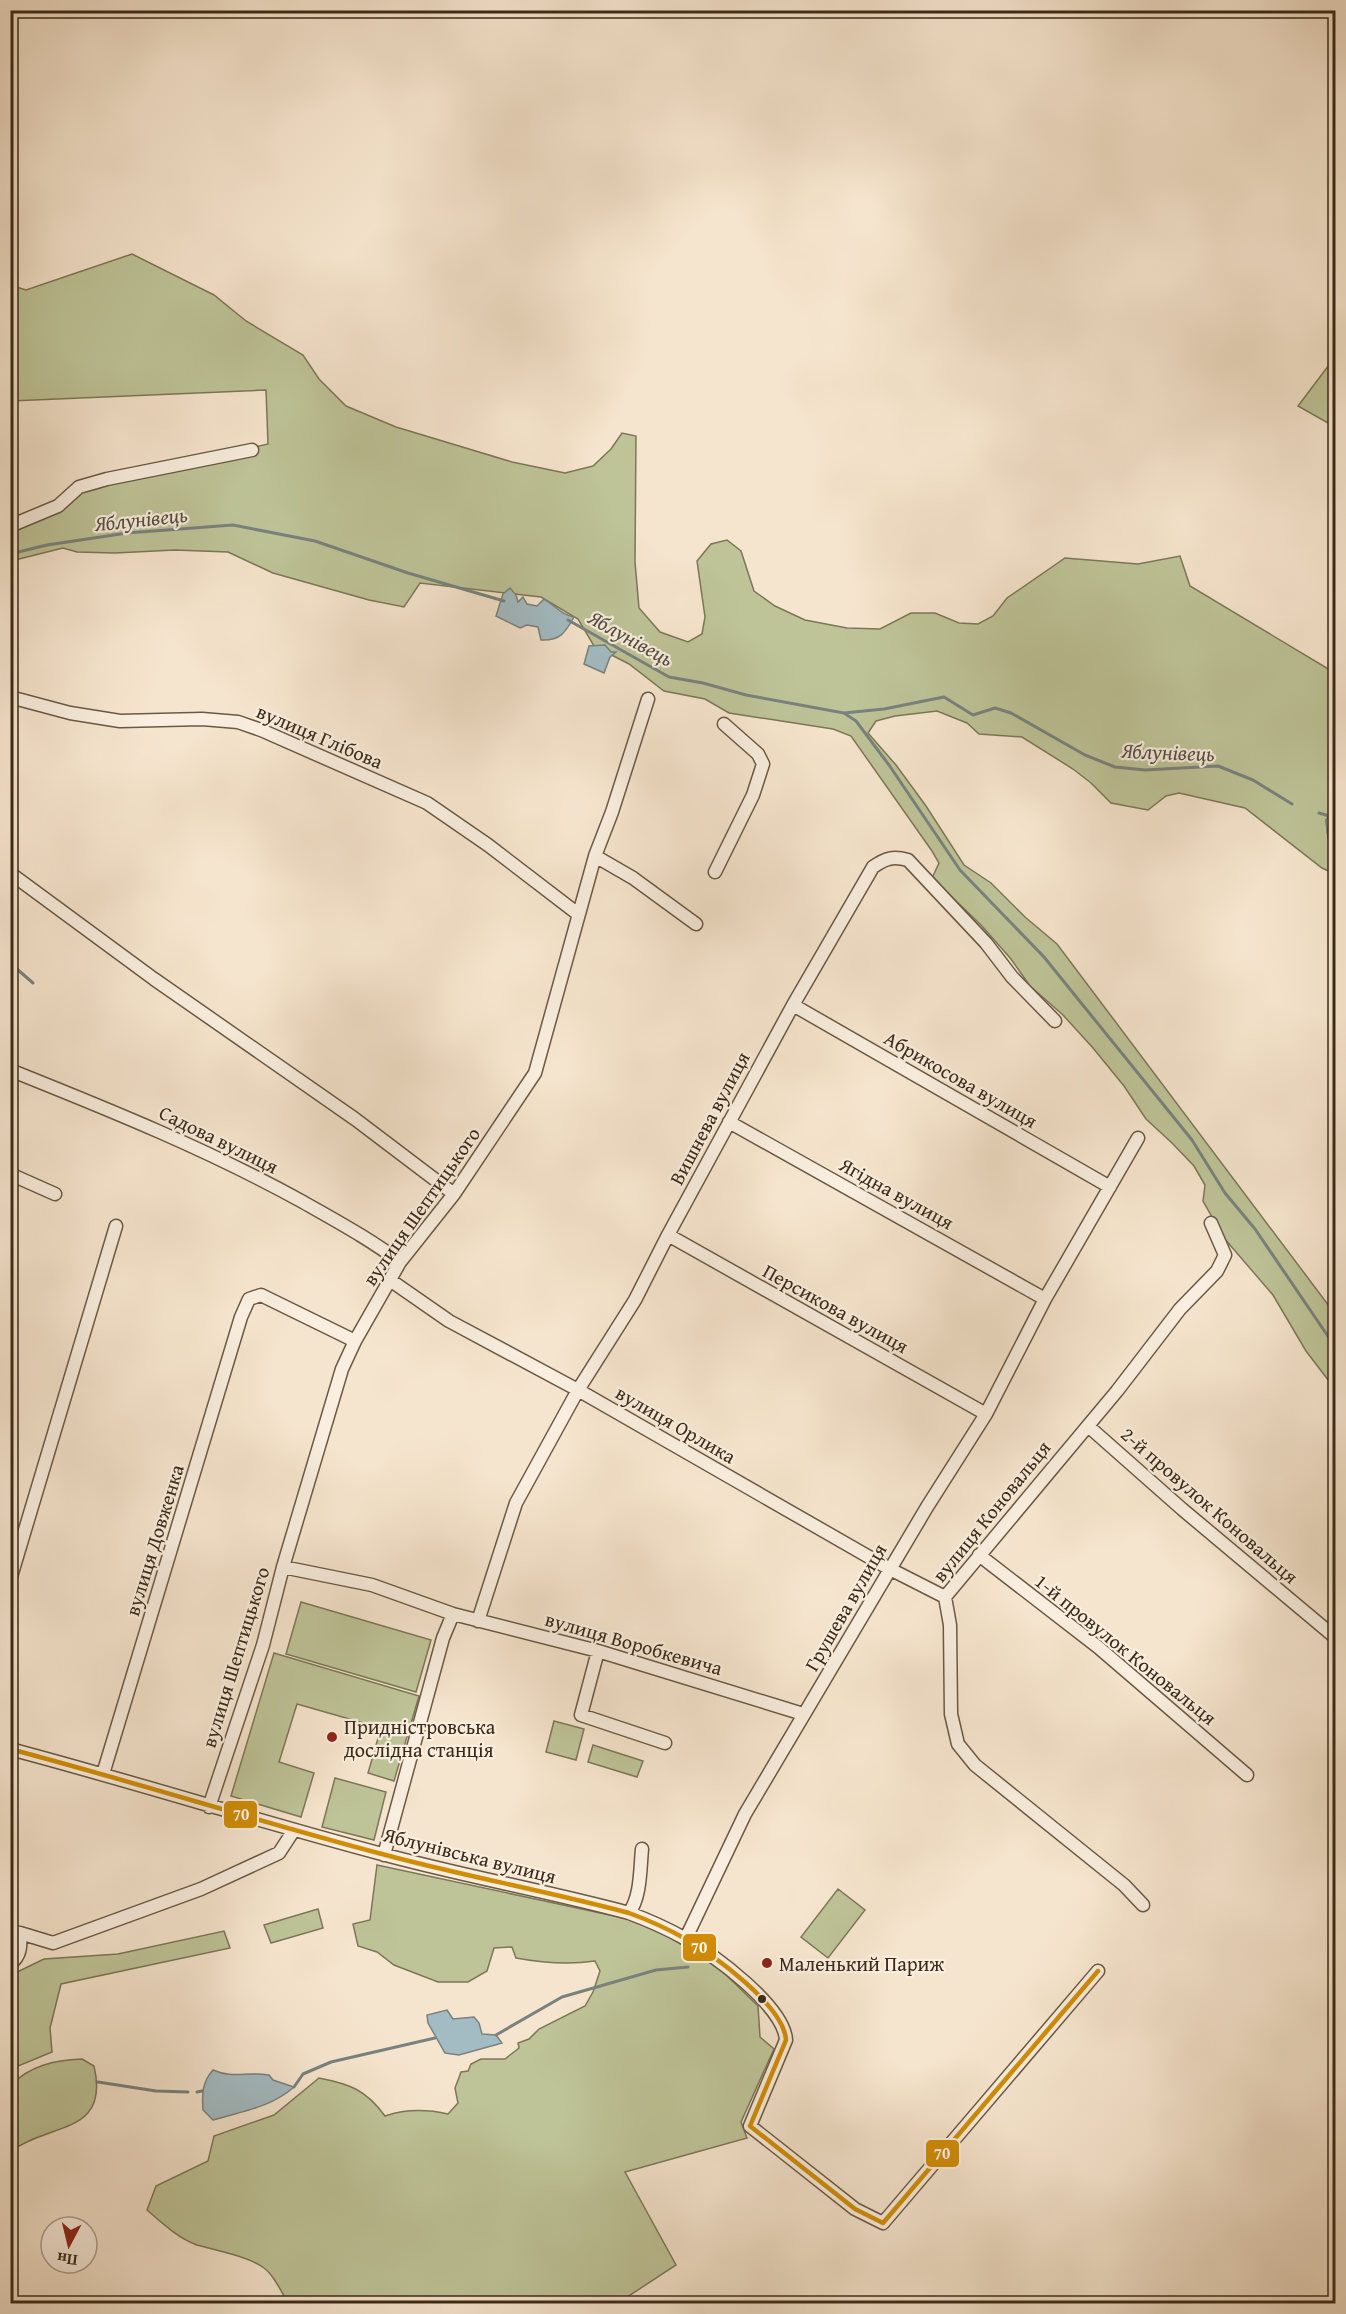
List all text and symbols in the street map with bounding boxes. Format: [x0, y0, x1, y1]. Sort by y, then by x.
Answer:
water label: Яблунівець [92, 499, 189, 539]
water label: Яблунівець [582, 601, 679, 674]
street label: вулиця Глібова [252, 696, 388, 776]
water label: Яблунівець [1120, 735, 1215, 769]
street label: Абрикосова вулиця [879, 1023, 1043, 1135]
street label: Вишнева вулиця [662, 1046, 756, 1190]
street label: Садова вулиця [154, 1098, 284, 1180]
street label: вулиця Шептицького [355, 1121, 487, 1291]
street label: Ягідна вулиця [834, 1149, 959, 1236]
street label: Персикова вулиця [758, 1256, 914, 1360]
street label: вулиця Орлика [610, 1378, 742, 1470]
street label: 2-й провулок Коновальця [1115, 1420, 1305, 1590]
street label: вулиця Коновальця [925, 1434, 1057, 1588]
street label: вулиця Довженка [117, 1460, 191, 1619]
street label: Грушева вулиця [797, 1538, 893, 1676]
street label: вулиця Шептицького [194, 1563, 276, 1751]
street label: 1-й провулок Коновальця [1029, 1566, 1223, 1732]
street label: вулиця Воробкевича [542, 1604, 727, 1682]
place label: Придністровська дослідна станція [344, 1712, 496, 1764]
marker: Придністровська дослідна станція [325, 1730, 339, 1744]
line badge: 70 [223, 1800, 258, 1829]
text: 70 [233, 1802, 249, 1826]
street label: Яблунівська вулиця [380, 1819, 559, 1891]
line badge: 70 [682, 1933, 717, 1962]
text: 70 [691, 1935, 707, 1959]
place label: Маленький Париж [779, 1949, 944, 1978]
marker: Маленький Париж [760, 1956, 774, 1970]
unlabelled marker [756, 1993, 768, 2005]
line badge: 70 [925, 2139, 960, 2168]
text: 70 [934, 2141, 950, 2165]
north arrow [39, 2215, 99, 2275]
text: Пн [55, 2247, 79, 2273]

